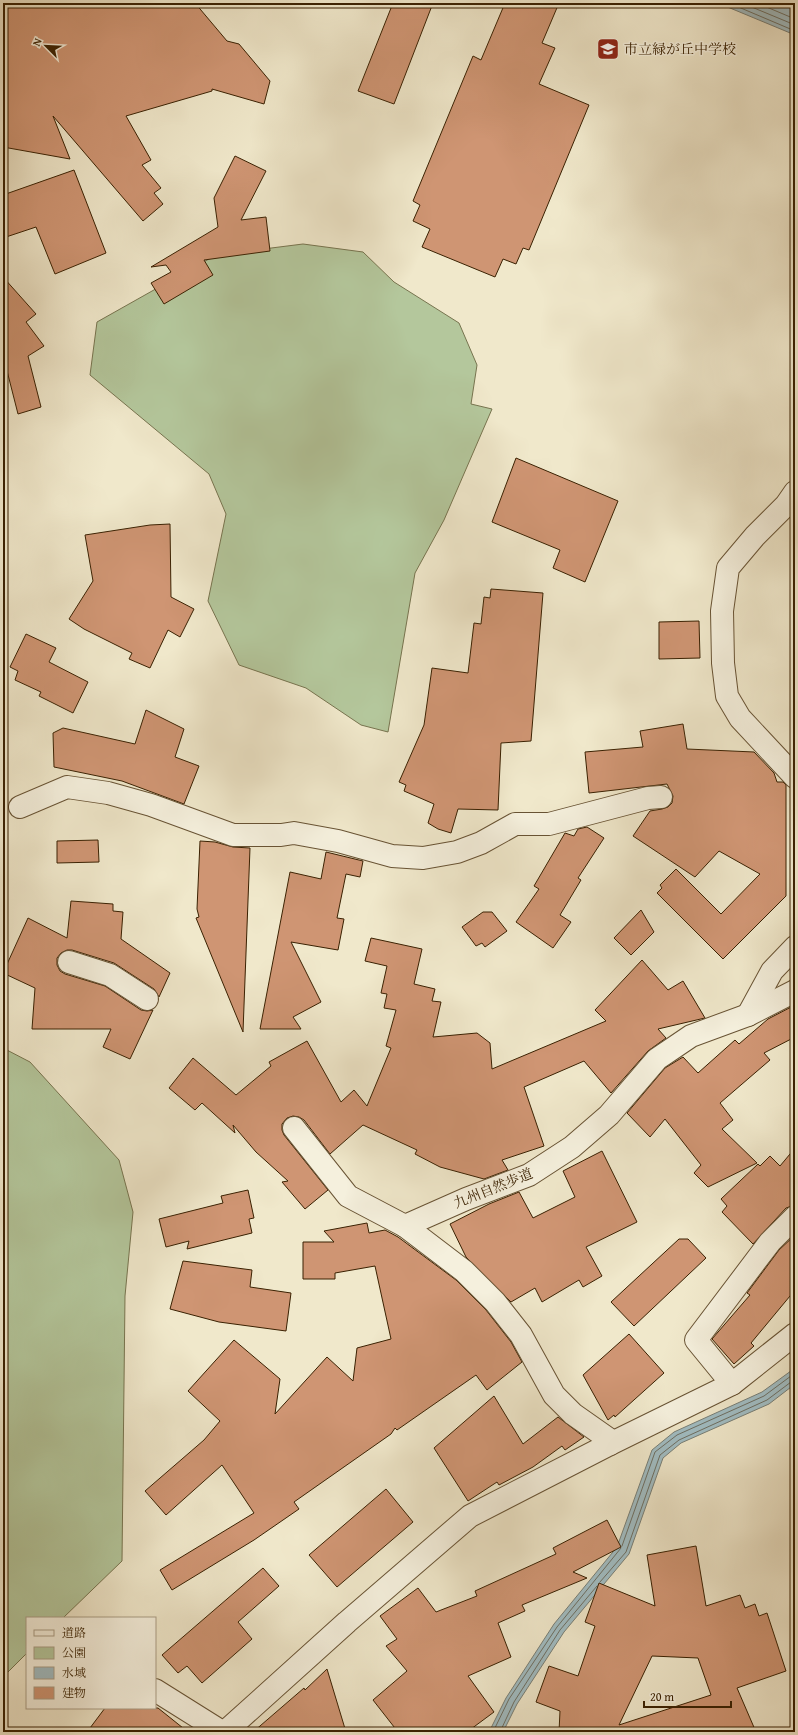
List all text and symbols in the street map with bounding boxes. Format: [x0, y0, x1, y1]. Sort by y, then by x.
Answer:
north arrow [26, 26, 66, 66]
text: N [28, 35, 46, 49]
school or university icon: 市立緑が丘中学校 [595, 36, 621, 62]
place label: 市立緑が丘中学校 [624, 39, 736, 59]
street label: 九州自然歩道 [450, 1163, 536, 1213]
legend [26, 1617, 156, 1709]
text: 道路 [62, 1624, 86, 1641]
text: 公園 [62, 1644, 86, 1661]
text: 水域 [62, 1664, 86, 1681]
scale bar [644, 1683, 731, 1709]
text: 建物 [62, 1684, 86, 1701]
text: 20 m [650, 1688, 674, 1705]

